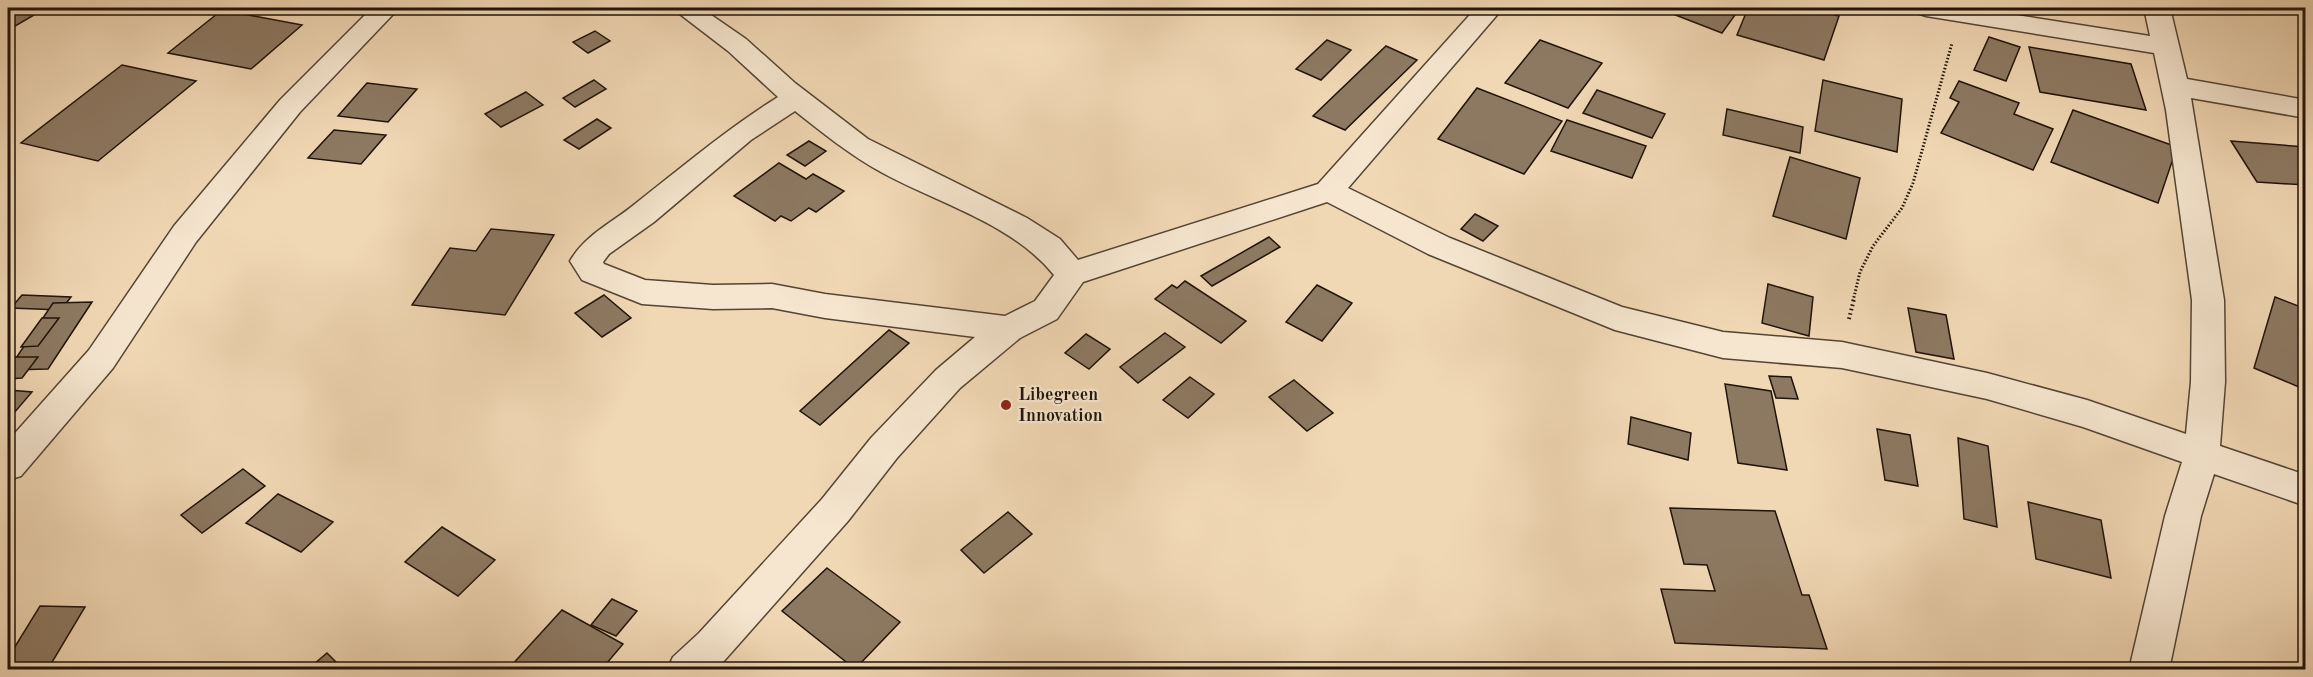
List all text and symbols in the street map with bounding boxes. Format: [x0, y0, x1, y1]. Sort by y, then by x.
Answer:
place label: Libegreen Innovation [1018, 386, 1103, 425]
marker: Libegreen Innovation [999, 398, 1013, 412]

